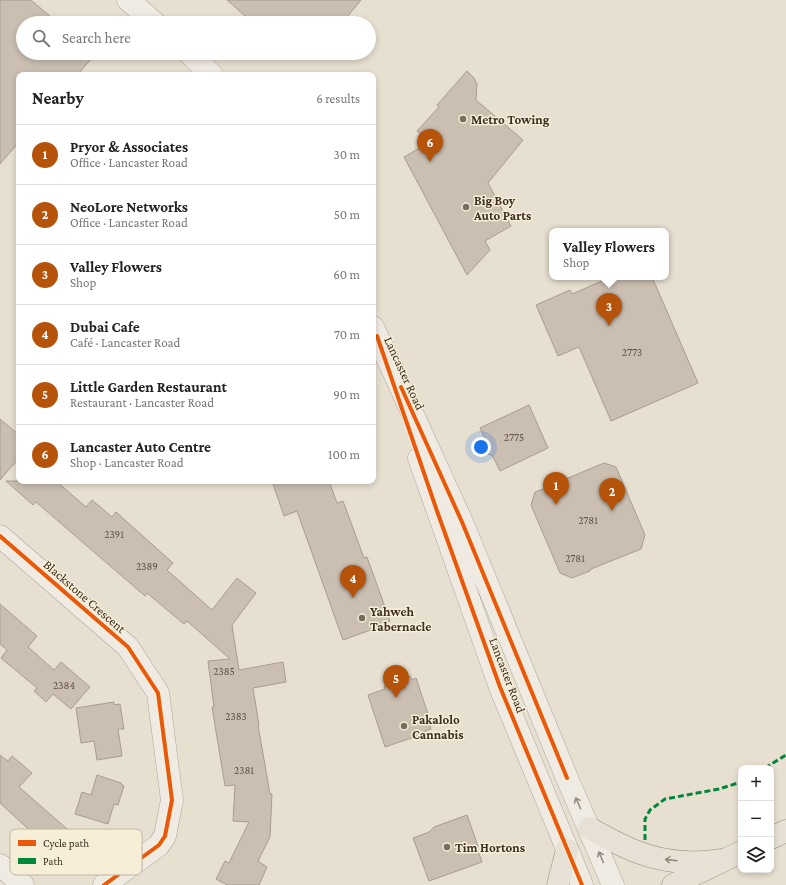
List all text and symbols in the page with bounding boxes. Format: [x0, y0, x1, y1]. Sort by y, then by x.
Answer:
search box [16, 16, 376, 60]
icon: search [30, 27, 52, 49]
text: Search here [62, 30, 131, 46]
text: Nearby [32, 89, 84, 108]
text: 6 results [316, 91, 360, 106]
place label: Metro Towing [471, 112, 550, 127]
marker: Metro Towing [458, 114, 468, 124]
pin: 6 [417, 129, 443, 162]
text: Pryor & Associates [70, 139, 188, 155]
text: 1 [43, 147, 47, 162]
text: 30 m [334, 147, 360, 162]
text: Office · Lancaster Road [70, 155, 188, 170]
place label: Big Boy Auto Parts [473, 193, 531, 223]
text: NeoLore Networks [70, 199, 188, 215]
marker: Big Boy Auto Parts [461, 202, 471, 212]
text: 2 [42, 207, 48, 222]
text: 50 m [334, 207, 360, 222]
text: Office · Lancaster Road [70, 215, 188, 230]
popup [549, 228, 669, 280]
text: Valley Flowers [563, 239, 655, 255]
text: Shop [563, 255, 589, 270]
text: Valley Flowers [70, 259, 162, 275]
text: 3 [42, 267, 48, 282]
text: 60 m [333, 267, 360, 282]
text: Shop [70, 275, 96, 290]
pin: 3 [596, 293, 622, 326]
text: Dubai Cafe [70, 319, 140, 335]
text: 4 [41, 327, 49, 342]
text: 70 m [334, 327, 360, 342]
street label: Lancaster Road [381, 334, 428, 412]
text: Café · Lancaster Road [70, 335, 180, 350]
house number: 2773 [622, 346, 642, 358]
text: Little Garden Restaurant [70, 379, 227, 395]
text: 5 [42, 387, 48, 402]
text: 90 m [333, 387, 360, 402]
text: Restaurant · Lancaster Road [70, 395, 214, 410]
house number: 2775 [504, 431, 524, 443]
your location [471, 437, 491, 457]
text: Lancaster Auto Centre [70, 439, 211, 455]
text: 6 [41, 447, 49, 462]
text: 100 m [328, 447, 360, 462]
text: Shop · Lancaster Road [70, 455, 184, 470]
pin: 1 [543, 472, 569, 505]
pin: 2 [599, 478, 625, 511]
house number: 2781 [578, 514, 598, 526]
house number: 2391 [104, 528, 124, 540]
house number: 2781 [565, 552, 585, 564]
street label: Blackstone Crescent [40, 557, 129, 637]
house number: 2389 [136, 560, 158, 572]
pin: 4 [340, 565, 366, 598]
place label: Yahweh Tabernacle [370, 604, 431, 634]
marker: Yahweh Tabernacle [357, 613, 367, 623]
street label: Lancaster Road [486, 635, 529, 715]
house number: 2385 [213, 665, 235, 677]
pin: 5 [383, 665, 409, 698]
house number: 2384 [53, 679, 75, 691]
house number: 2383 [225, 710, 247, 722]
place label: Pakalolo Cannabis [412, 712, 464, 742]
marker: Pakalolo Cannabis [399, 721, 409, 731]
house number: 2381 [234, 764, 254, 776]
map controls [738, 765, 774, 873]
button: + [738, 765, 774, 801]
one-way arrow [574, 798, 581, 810]
button: − [738, 801, 774, 837]
legend [10, 829, 142, 875]
text: Cycle path [43, 837, 89, 850]
button: layers [738, 837, 774, 873]
place label: Tim Hortons [455, 840, 525, 855]
marker: Tim Hortons [442, 842, 452, 852]
one-way arrow [597, 851, 604, 863]
text: Path [43, 855, 63, 867]
one-way arrow [664, 857, 677, 864]

